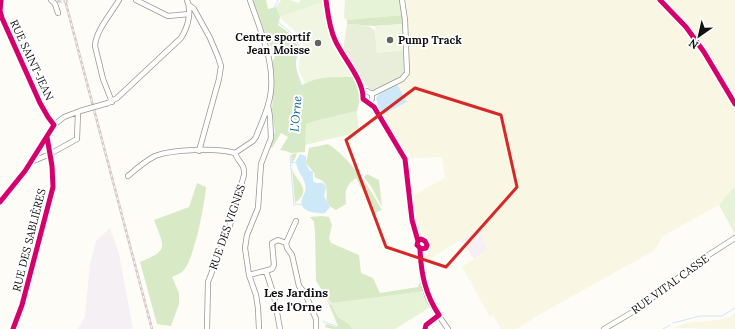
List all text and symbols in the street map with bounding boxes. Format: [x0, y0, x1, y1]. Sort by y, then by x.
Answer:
north arrow [679, 16, 719, 56]
street label: RUE SAINT-JEAN [7, 17, 57, 103]
place label: Centre sportif Jean Moisse [235, 30, 311, 57]
place label: Pump Track [398, 33, 462, 47]
marker: Pump Track [385, 35, 395, 45]
text: N [686, 36, 701, 52]
marker: Centre sportif Jean Moisse [313, 38, 323, 48]
water label: L'Orne [286, 95, 305, 133]
street label: RUE DES VIGNES [206, 182, 248, 272]
street label: RUE DES SABLIÈRES [9, 187, 49, 293]
street label: RUE VITAL CASSE [629, 251, 712, 317]
district label: Les Jardins de l'Orne [264, 285, 328, 314]

